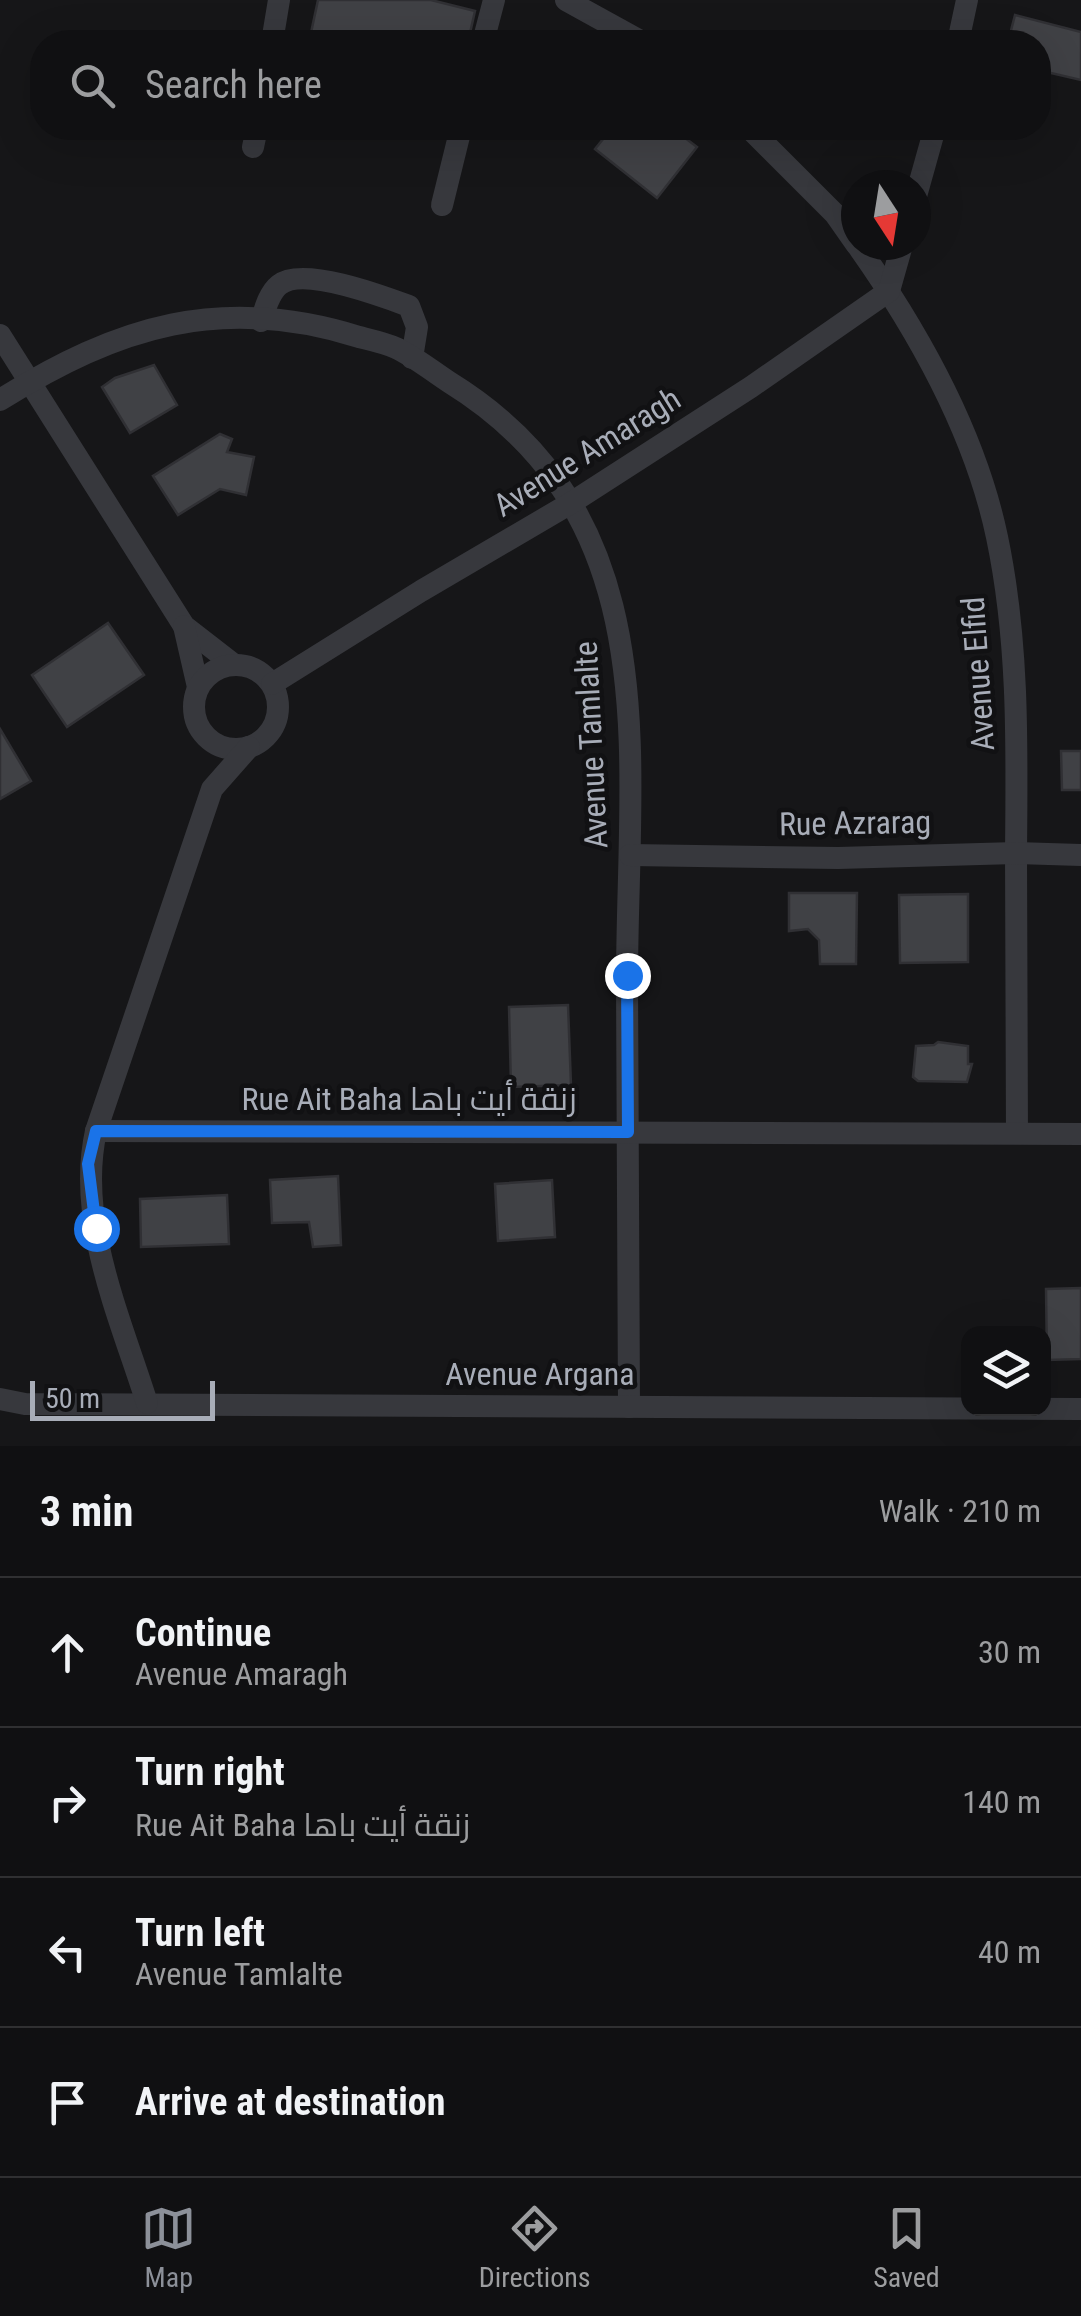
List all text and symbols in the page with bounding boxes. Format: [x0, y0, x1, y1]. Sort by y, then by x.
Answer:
search box [30, 30, 1051, 140]
icon: search [65, 58, 120, 113]
text: Search here [145, 63, 322, 107]
north arrow [841, 170, 931, 260]
street label: Avenue Amaragh [487, 379, 687, 525]
street label: Avenue Elfid [954, 596, 1002, 752]
street label: Avenue Tamlalte [567, 640, 615, 850]
street label: Rue Azrarag [779, 803, 931, 843]
route end [605, 953, 651, 999]
street label: Rue Ait Baha زنقة أيت باها [241, 1079, 577, 1118]
route start [74, 1206, 120, 1252]
map controls [961, 1326, 1051, 1416]
button: layers [961, 1326, 1051, 1416]
street label: Avenue Argana [445, 1355, 635, 1393]
scale bar [30, 1376, 215, 1420]
text: 50 m [45, 1382, 100, 1415]
text: 3 min [40, 1487, 133, 1536]
text: Walk · 210 m [879, 1492, 1041, 1530]
text: Continue [135, 1611, 271, 1655]
icon: ahead [40, 1625, 95, 1680]
text: 30 m [978, 1633, 1041, 1671]
text: Avenue Amaragh [135, 1655, 348, 1693]
text: Turn right [135, 1750, 285, 1794]
icon: right [40, 1775, 95, 1830]
text: 140 m [962, 1783, 1041, 1821]
text: Rue Ait Baha زنقة أيت باها [135, 1806, 470, 1844]
text: Turn left [135, 1911, 265, 1955]
icon: left [40, 1925, 95, 1980]
text: 40 m [978, 1933, 1041, 1971]
text: Avenue Tamlalte [135, 1955, 343, 1993]
icon: arrive [40, 2075, 95, 2130]
text: Arrive at destination [135, 2080, 445, 2124]
tab: Map [141, 2201, 196, 2294]
tab: Directions [479, 2201, 591, 2294]
tab: Saved [873, 2201, 940, 2294]

